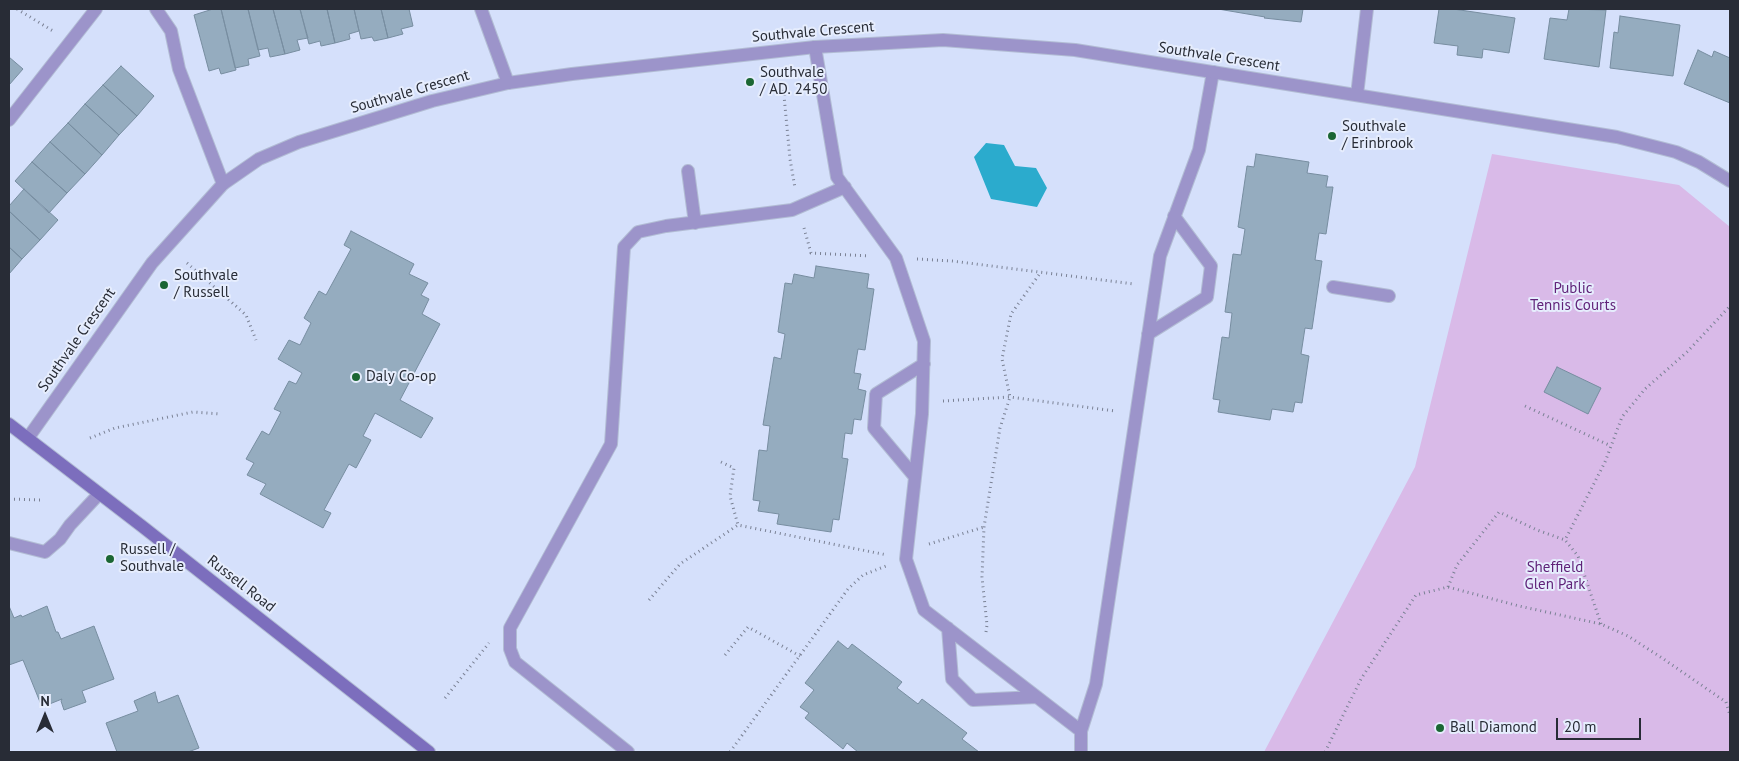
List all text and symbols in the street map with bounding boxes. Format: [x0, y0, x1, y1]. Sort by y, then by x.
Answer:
street label: Southvale Crescent [751, 18, 875, 46]
street label: Southvale Crescent [1157, 39, 1281, 75]
place label: Southvale / AD. 2450 [760, 64, 827, 99]
street label: Southvale Crescent [349, 66, 471, 118]
marker: Southvale / AD. 2450 [744, 76, 756, 88]
place label: Southvale / Erinbrook [1342, 118, 1413, 153]
marker: Southvale / Erinbrook [1326, 130, 1338, 142]
place label: Southvale / Russell [174, 267, 238, 302]
marker: Southvale / Russell [158, 279, 170, 291]
park label: Public Tennis Courts [1530, 280, 1616, 315]
street label: Southvale Crescent [34, 285, 120, 395]
place label: Daly Co-op [366, 368, 436, 386]
marker: Daly Co-op [350, 371, 362, 383]
place label: Russell / Southvale [120, 541, 184, 576]
street label: Russell Road [203, 552, 279, 616]
marker: Russell / Southvale [104, 553, 116, 565]
park label: Sheffield Glen Park [1525, 559, 1585, 594]
north arrow [20, 691, 70, 741]
text: N [40, 692, 50, 710]
scale bar [1559, 708, 1644, 740]
text: 20 m [1564, 717, 1597, 736]
place label: Ball Diamond [1450, 719, 1537, 737]
marker: Ball Diamond [1434, 722, 1446, 734]

